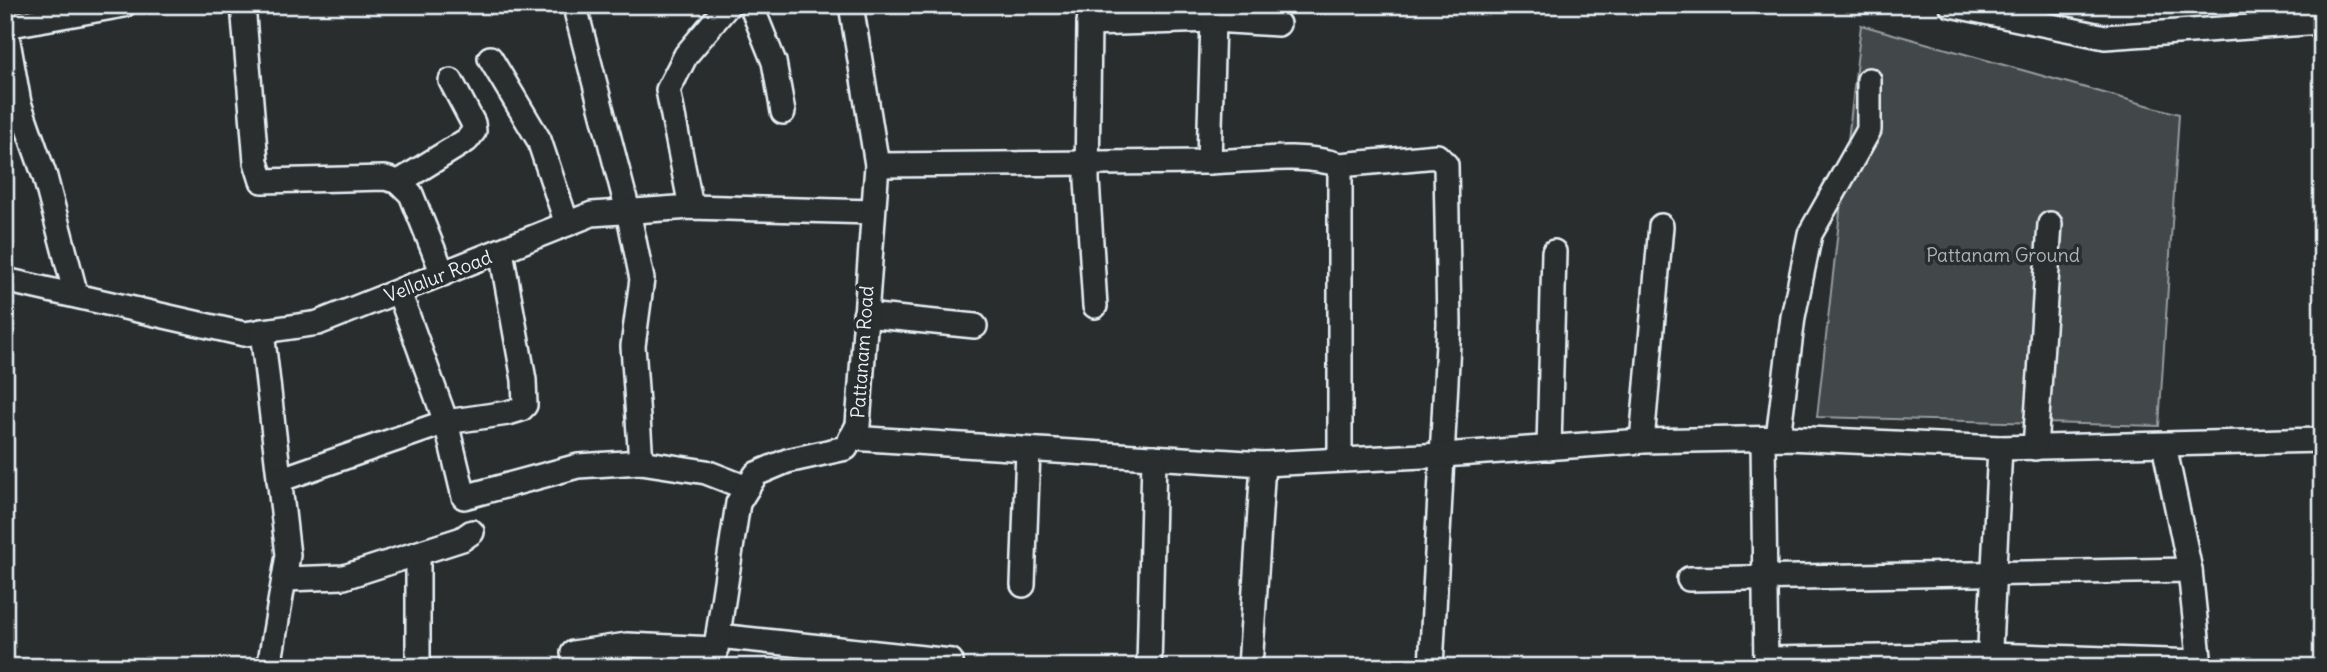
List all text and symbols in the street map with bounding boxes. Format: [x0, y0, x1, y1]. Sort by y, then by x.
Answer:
park label: Pattanam Ground [1926, 243, 2080, 267]
street label: Vellalur Road [381, 245, 495, 307]
street label: Pattanam Road [845, 285, 879, 419]

